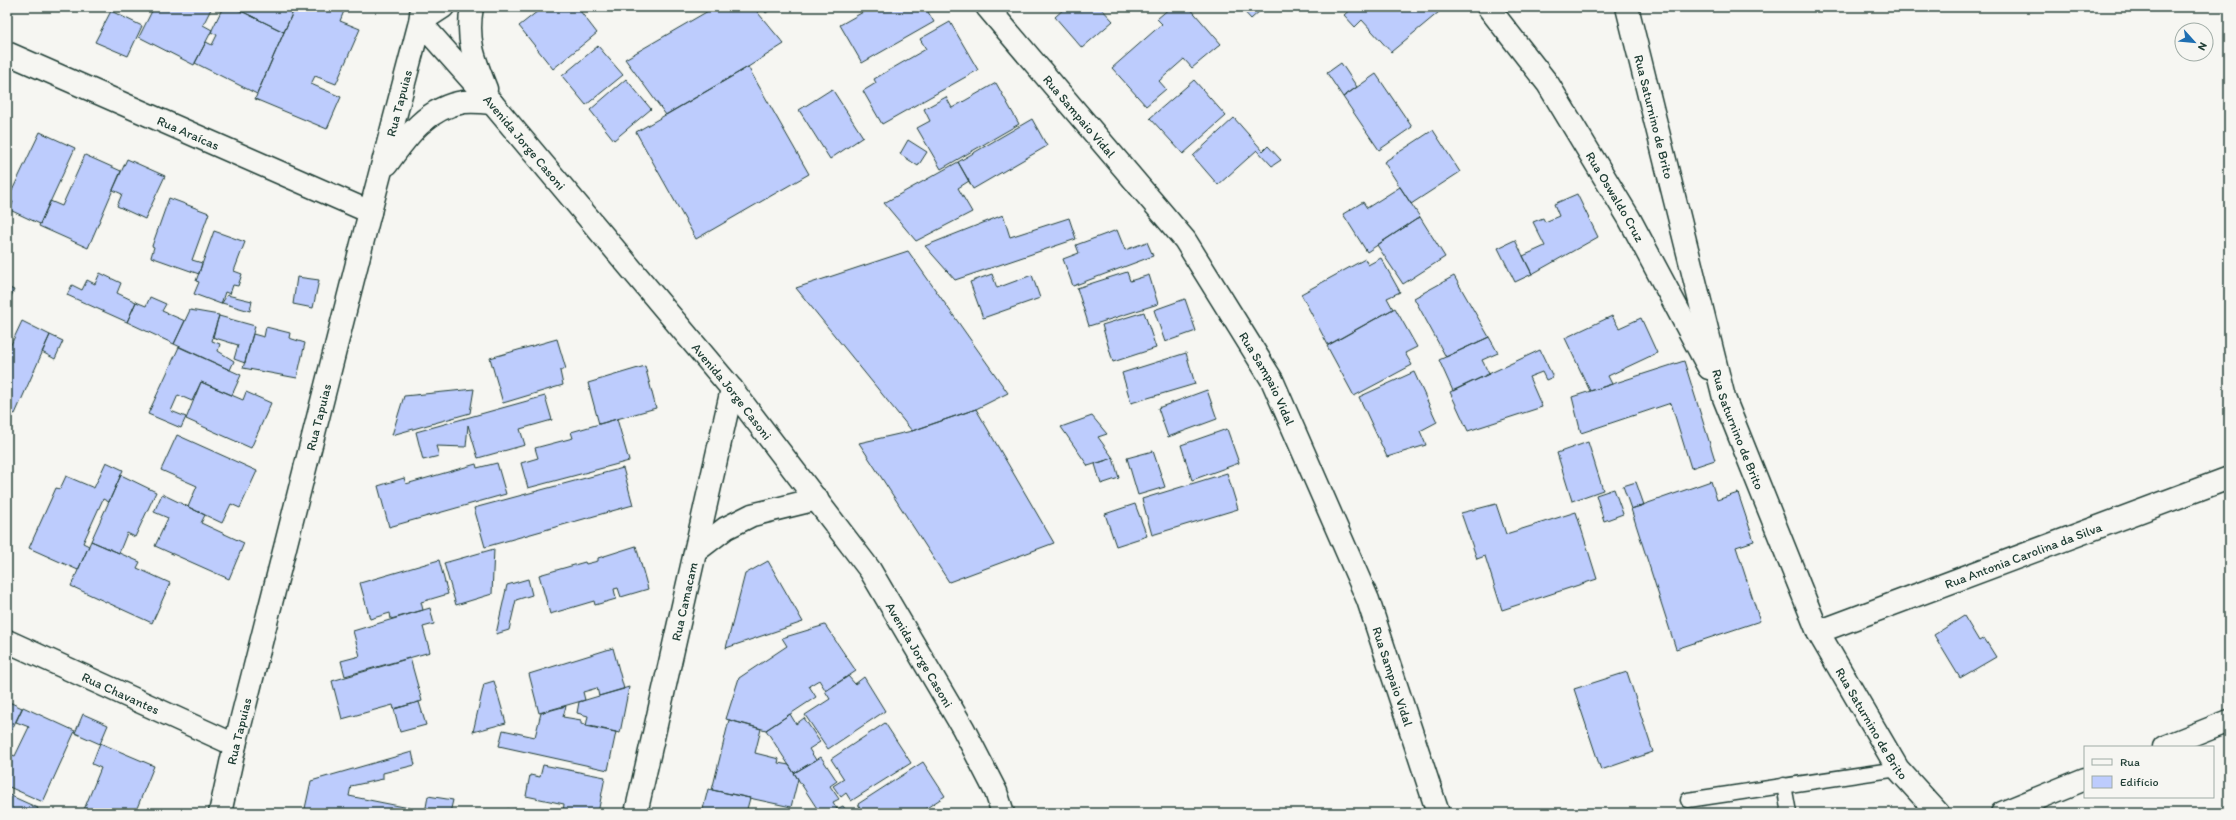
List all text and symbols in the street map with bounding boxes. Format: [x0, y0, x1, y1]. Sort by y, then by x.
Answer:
north arrow [2174, 22, 2214, 62]
text: N [2195, 40, 2210, 53]
street label: Rua Saturnino de Brito [1632, 53, 1677, 181]
street label: Rua Tapuias [383, 68, 415, 138]
street label: Rua Sampaio Vidal [1040, 72, 1119, 161]
street label: Avenida Jorge Casoni [481, 92, 569, 193]
street label: Rua Araícas [155, 112, 222, 153]
street label: Rua Oswaldo Cruz [1583, 149, 1648, 244]
street label: Rua Sampaio Vidal [1236, 329, 1298, 428]
street label: Avenida Jorge Casoni [689, 340, 775, 442]
street label: Rua Saturnino de Brito [1710, 367, 1768, 492]
street label: Rua Tapuias [302, 382, 334, 452]
street label: Rua Antonia Carolina da Silva [1942, 519, 2104, 591]
street label: Rua Camacam [668, 560, 700, 642]
street label: Avenida Jorge Casoni [883, 599, 957, 710]
street label: Rua Sampaio Vidal [1370, 625, 1417, 728]
street label: Rua Saturnino de Brito [1833, 665, 1911, 783]
street label: Rua Chavantes [80, 669, 162, 717]
street label: Rua Tapuias [223, 696, 254, 766]
legend [2084, 746, 2214, 798]
text: Rua [2120, 755, 2140, 769]
text: Edifício [2120, 775, 2159, 789]

